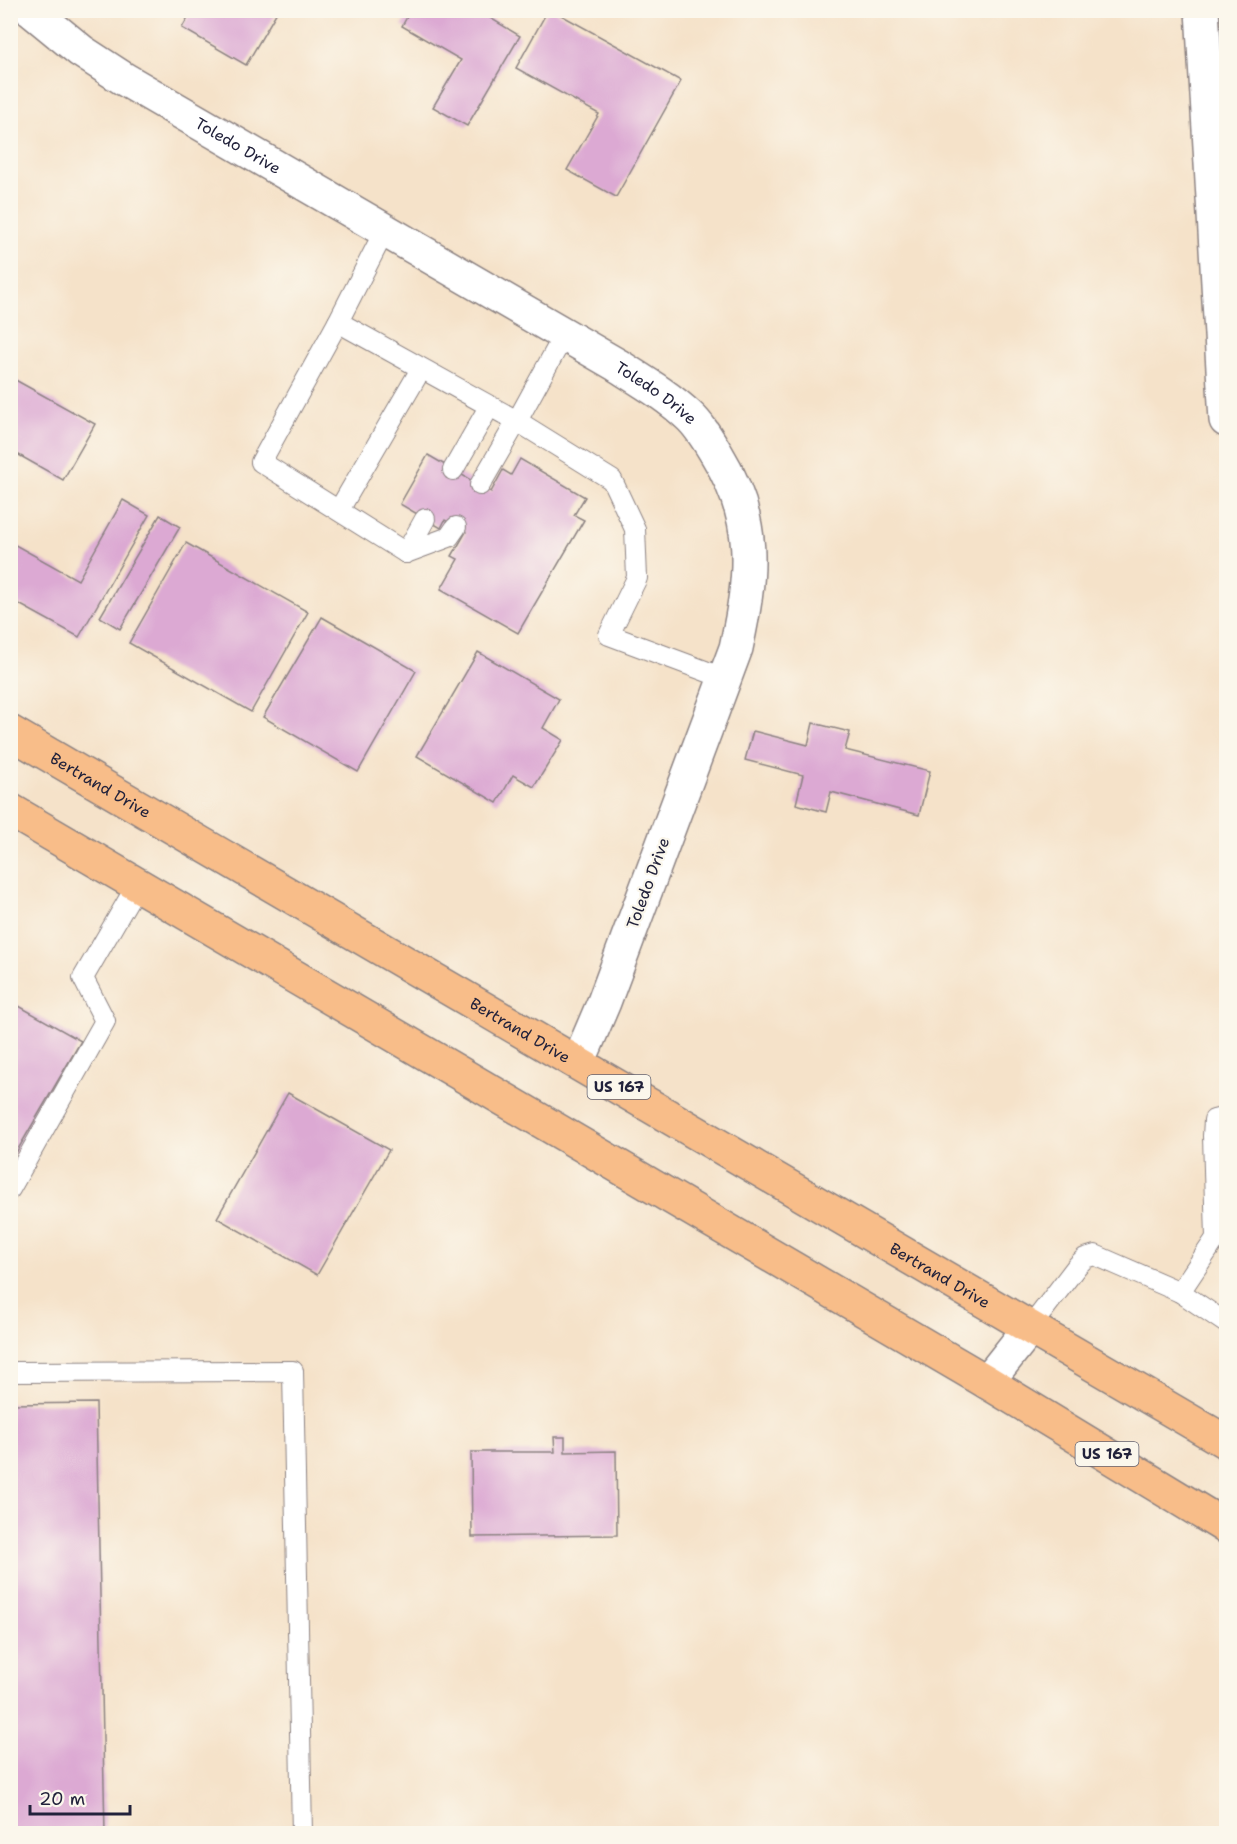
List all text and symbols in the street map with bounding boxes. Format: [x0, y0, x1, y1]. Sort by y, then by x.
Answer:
street label: Toledo Drive [192, 112, 285, 178]
street label: Toledo Drive [612, 356, 702, 429]
street label: Bertrand Drive [47, 747, 155, 823]
street label: Toledo Drive [622, 835, 674, 931]
street label: Bertrand Drive [466, 992, 574, 1068]
road number: US 167 [588, 1075, 650, 1099]
street label: Bertrand Drive [886, 1237, 994, 1313]
road number: US 167 [1076, 1442, 1138, 1466]
scale bar [30, 1778, 130, 1816]
text: 20 m [39, 1787, 85, 1811]

